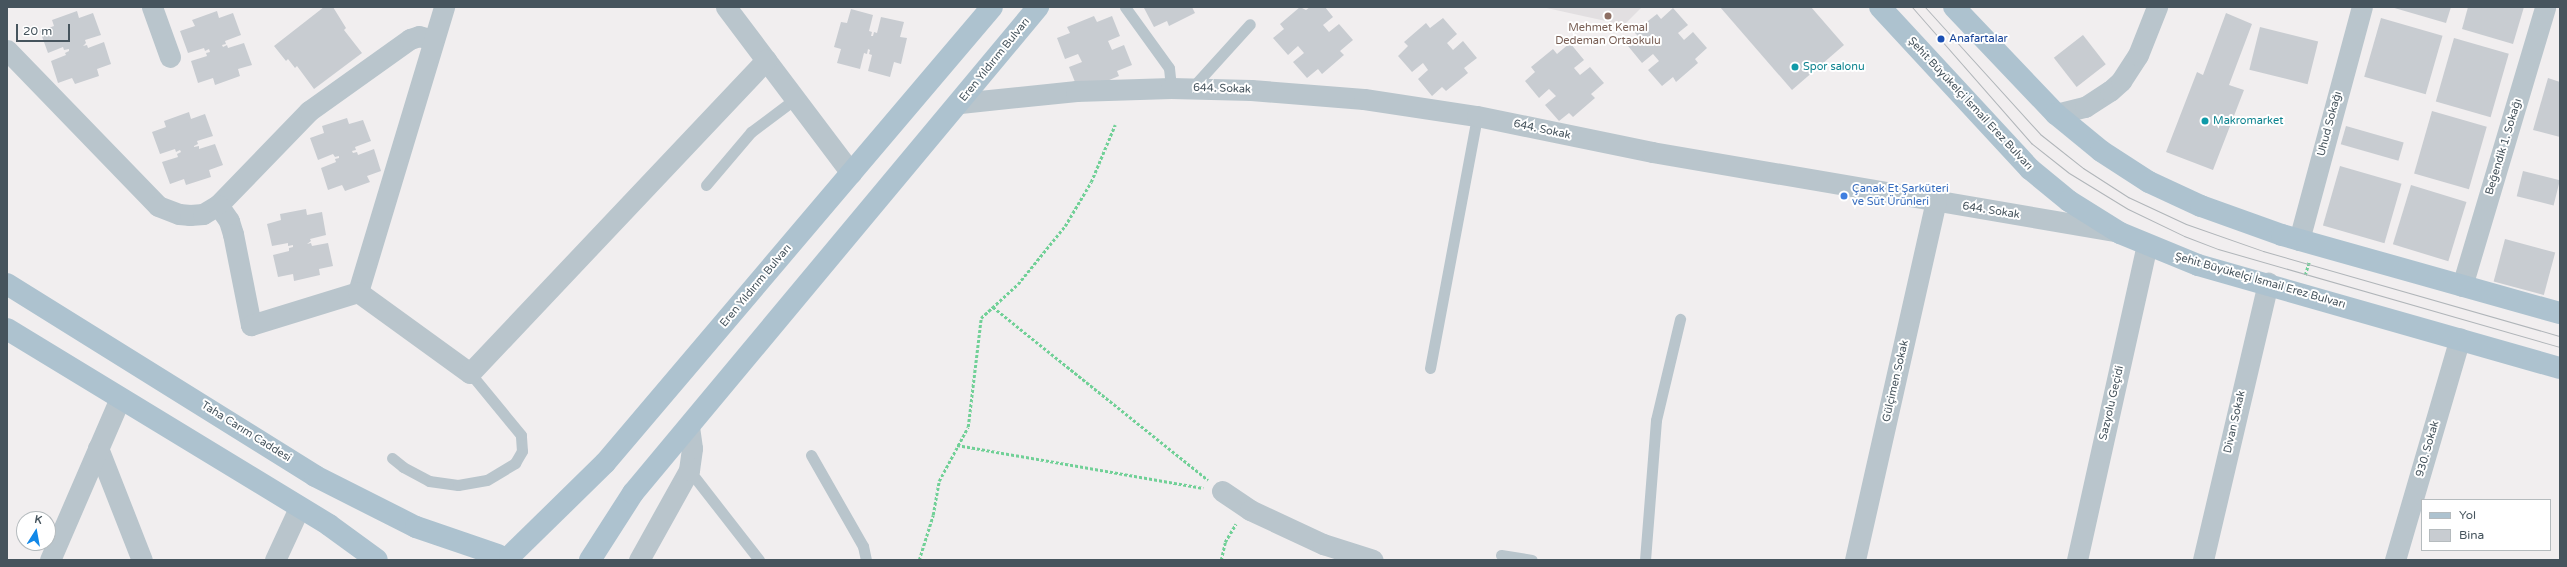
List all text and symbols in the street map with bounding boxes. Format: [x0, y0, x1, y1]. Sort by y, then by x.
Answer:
marker: Mehmet Kemal Dedeman Ortaokulu [1603, 11, 1613, 21]
street label: Eren Yıldırım Bulvarı [957, 15, 1033, 105]
scale bar [18, 16, 72, 42]
place label: Mehmet Kemal Dedeman Ortaokulu [1555, 22, 1661, 48]
text: 20 m [23, 24, 52, 38]
place label: Anafartalar [1949, 32, 2008, 46]
marker: Anafartalar [1936, 34, 1946, 44]
street label: Şehit Büyükelçi İsmail Erez Bulvarı [1905, 35, 2035, 173]
place label: Spor salonu [1803, 60, 1865, 74]
marker: Spor salonu [1790, 62, 1800, 72]
street label: 644. Sokak [1193, 81, 1251, 97]
street label: Uhud Sokağı [2315, 90, 2345, 158]
street label: Beğendik 1. Sokağı [2483, 97, 2525, 197]
place label: Makromarket [2213, 114, 2283, 128]
marker: Makromarket [2200, 116, 2210, 126]
street label: 644. Sokak [1512, 118, 1572, 142]
place label: Çanak Et Şarküteri ve Süt Ürünleri [1852, 183, 1949, 209]
marker: Çanak Et Şarküteri ve Süt Ürünleri [1839, 191, 1849, 201]
street label: 644. Sokak [1961, 200, 2021, 222]
street label: Eren Yıldırım Bulvarı [718, 242, 794, 330]
street label: Şehit Büyükelçi İsmail Erez Bulvarı [2173, 250, 2347, 312]
street label: Gülçimen Sokak [1880, 339, 1912, 423]
street label: Sazyolu Geçidi [2097, 364, 2127, 442]
street label: Divan Sokak [2221, 389, 2249, 455]
street label: Taha Carım Caddesi [199, 399, 293, 465]
street label: 930. Sokak [2414, 419, 2442, 479]
legend [2421, 499, 2551, 551]
text: Yol [2459, 508, 2476, 522]
north arrow [16, 511, 56, 551]
text: K [33, 513, 43, 527]
text: Bina [2459, 528, 2484, 542]

